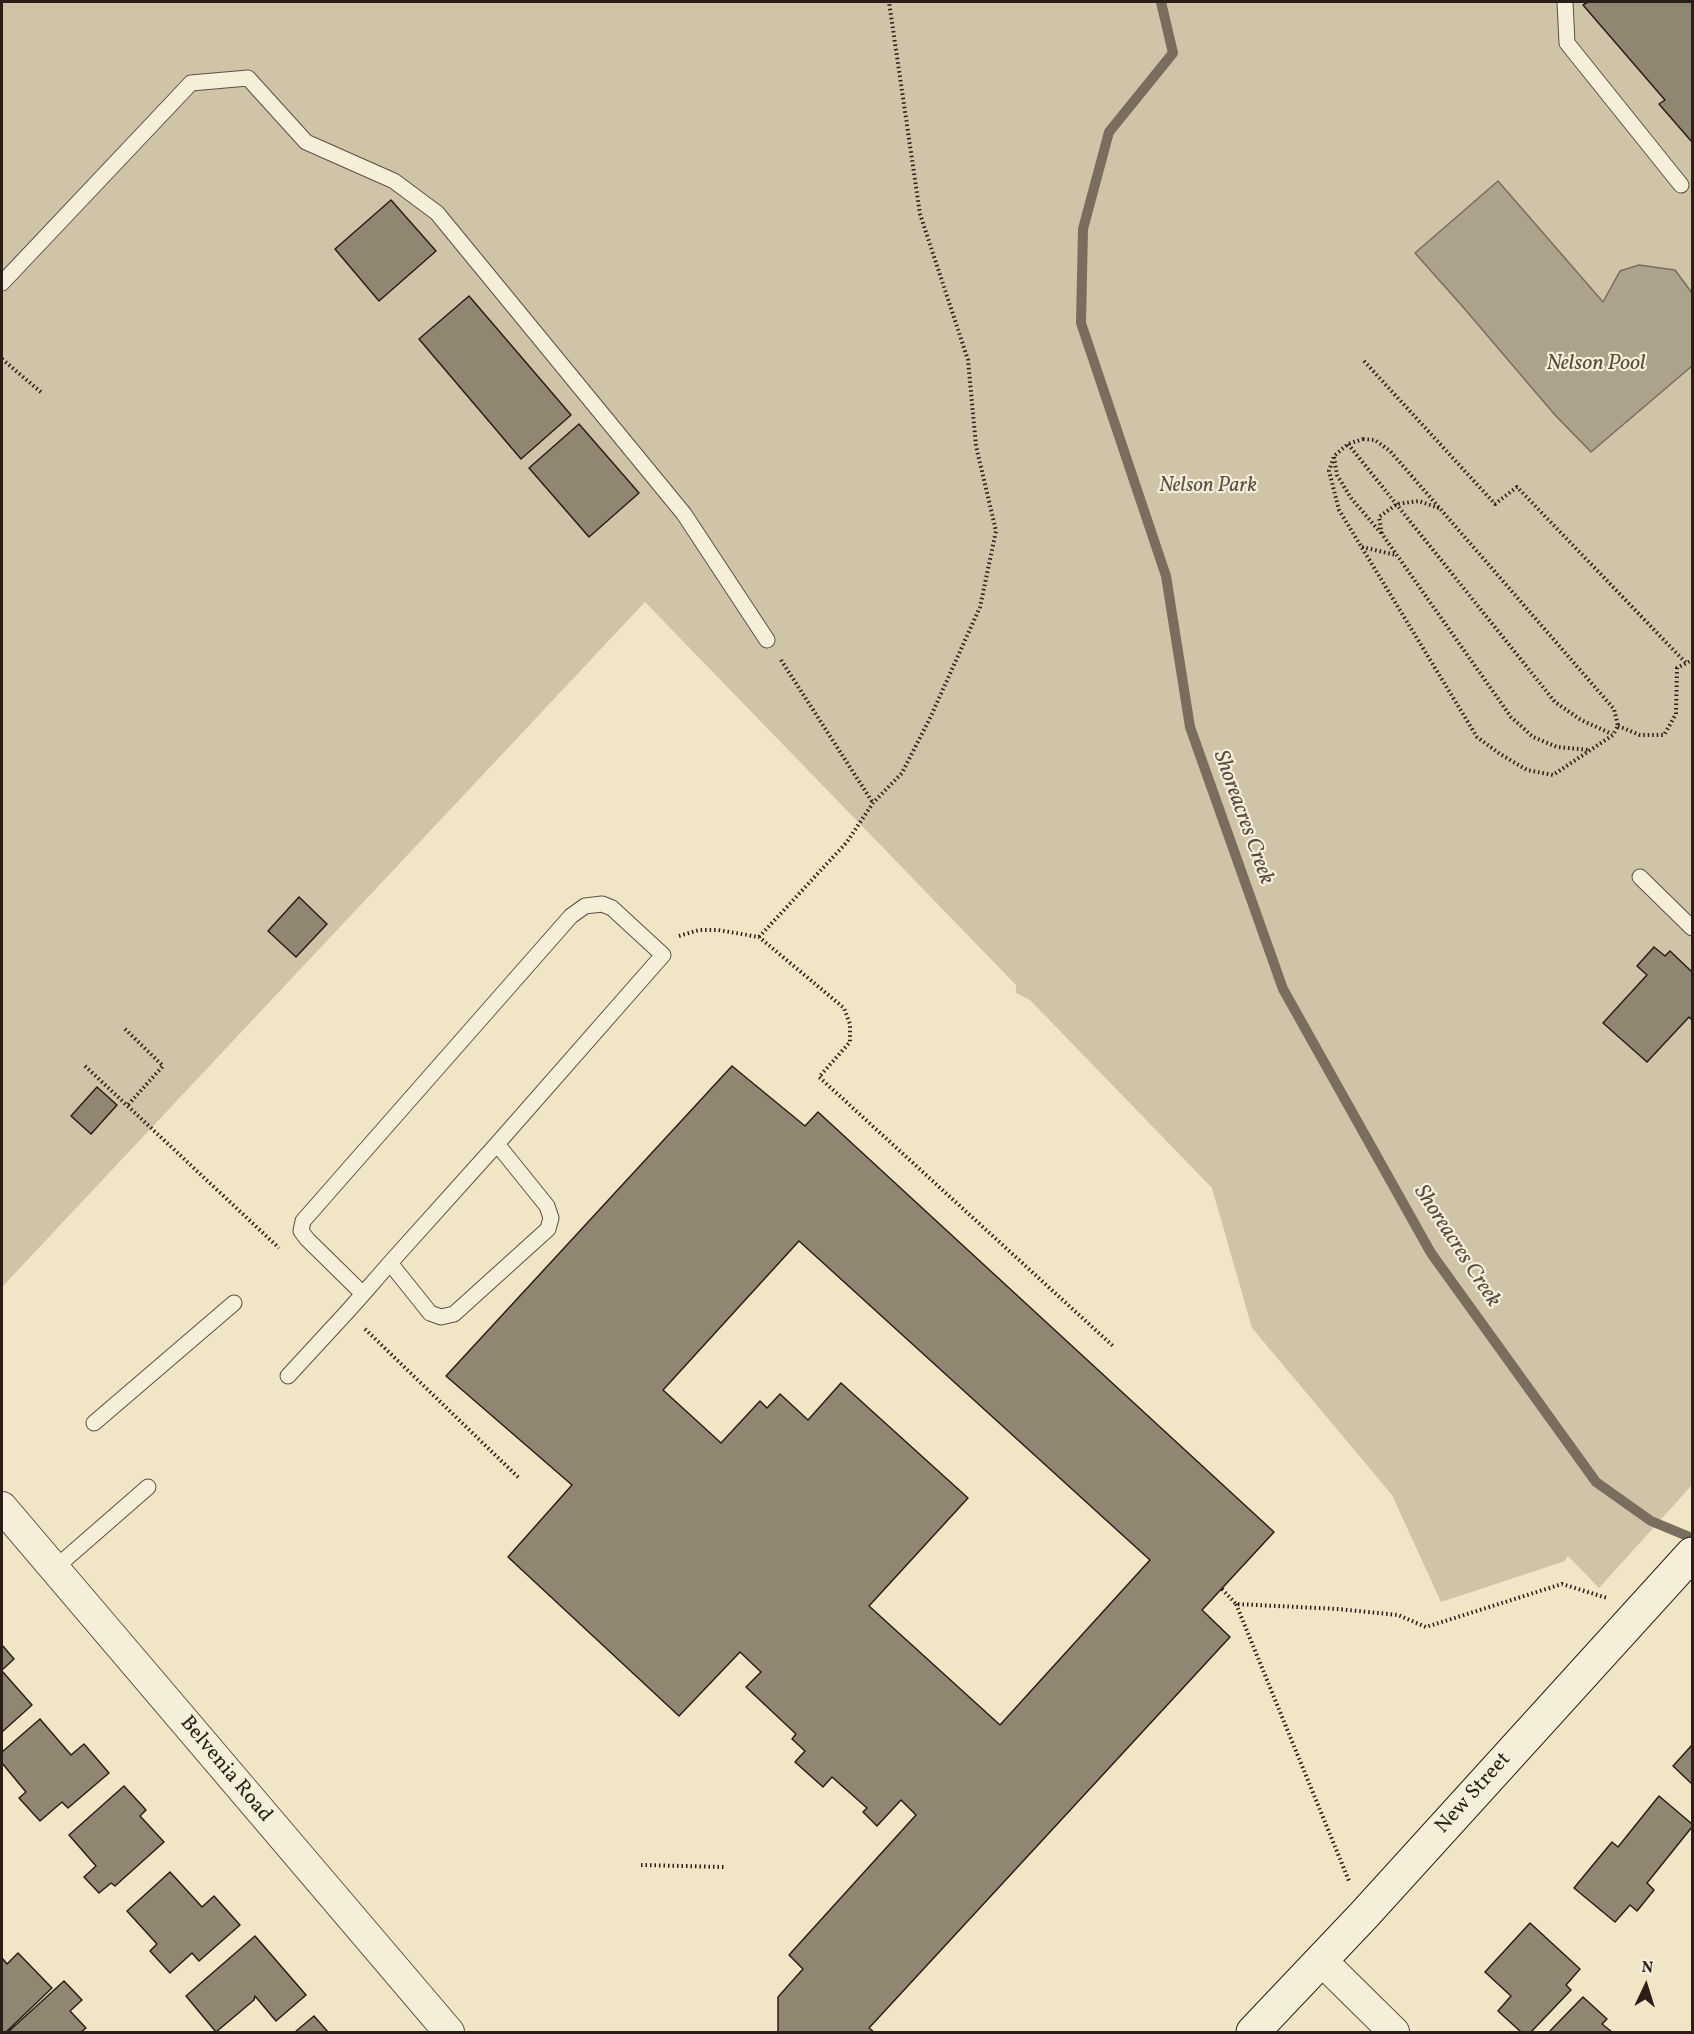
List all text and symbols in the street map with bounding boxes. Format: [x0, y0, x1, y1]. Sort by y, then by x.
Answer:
water label: Nelson Pool [1546, 352, 1646, 378]
park label: Nelson Park [1159, 474, 1257, 500]
water label: Shoreacres Creek [1206, 747, 1278, 889]
water label: Shoreacres Creek [1407, 1181, 1505, 1313]
street label: Belvenia Road [173, 1712, 277, 1828]
street label: New Street [1431, 1748, 1517, 1840]
north arrow [1616, 1956, 1676, 2016]
text: N [1641, 1957, 1654, 1979]

